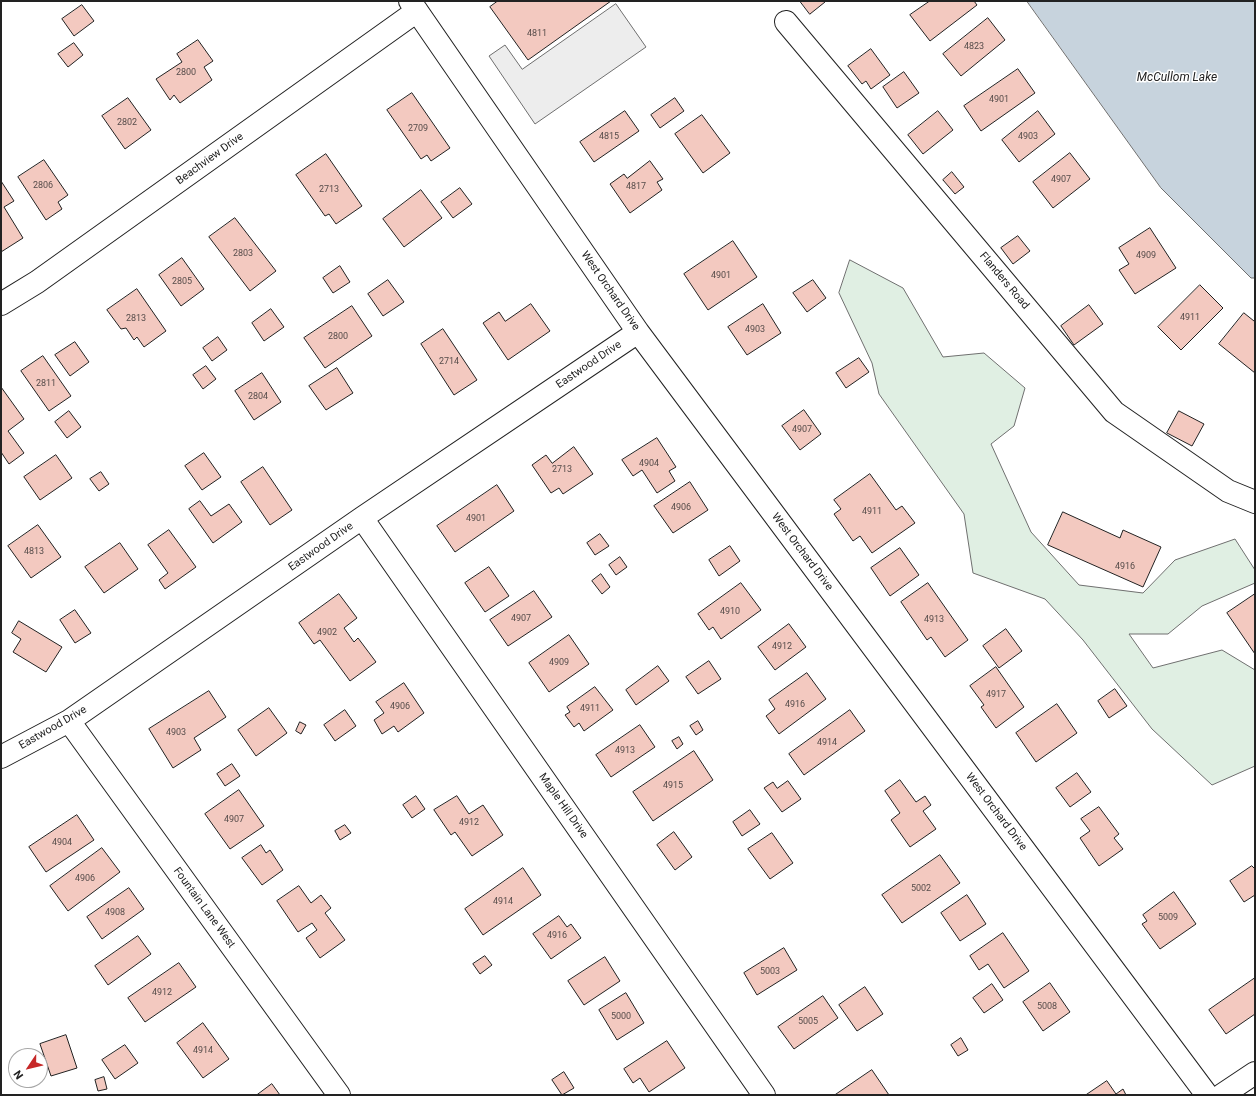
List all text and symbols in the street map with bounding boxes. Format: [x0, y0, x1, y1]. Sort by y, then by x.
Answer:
house number: 4811 [527, 29, 547, 39]
house number: 4823 [964, 42, 984, 52]
house number: 2800 [176, 68, 196, 78]
water label: McCullom Lake [1137, 71, 1217, 85]
house number: 4901 [989, 95, 1009, 105]
house number: 2802 [117, 118, 137, 128]
house number: 2709 [408, 124, 428, 134]
street label: Beachview Drive [174, 130, 246, 188]
house number: 4815 [599, 132, 619, 142]
house number: 4903 [1018, 132, 1038, 142]
house number: 4907 [1051, 175, 1071, 185]
house number: 2806 [33, 181, 53, 191]
house number: 4817 [626, 182, 646, 192]
house number: 2713 [319, 185, 339, 195]
house number: 2803 [233, 249, 253, 259]
street label: West Orchard Drive [578, 249, 642, 333]
street label: Flanders Road [976, 250, 1032, 312]
house number: 4909 [1136, 251, 1156, 261]
house number: 4901 [711, 271, 731, 281]
house number: 2805 [172, 277, 192, 287]
house number: 4911 [1180, 313, 1200, 323]
house number: 2813 [126, 314, 146, 324]
house number: 4903 [745, 325, 765, 335]
house number: 2800 [328, 332, 348, 342]
street label: Eastwood Drive [554, 338, 624, 392]
house number: 2714 [439, 357, 459, 367]
house number: 2811 [36, 379, 56, 389]
house number: 2804 [248, 392, 268, 402]
house number: 4907 [792, 425, 812, 435]
house number: 4904 [639, 459, 659, 469]
house number: 2713 [552, 465, 572, 475]
house number: 4906 [671, 503, 691, 513]
house number: 4911 [862, 507, 882, 517]
street label: West Orchard Drive [769, 511, 835, 593]
house number: 4901 [466, 514, 486, 524]
street label: Eastwood Drive [286, 520, 356, 574]
house number: 4813 [24, 547, 44, 557]
house number: 4916 [1115, 562, 1135, 572]
house number: 4910 [720, 607, 740, 617]
house number: 4907 [511, 614, 531, 624]
house number: 4913 [924, 615, 944, 625]
house number: 4902 [317, 628, 337, 638]
house number: 4912 [772, 642, 792, 652]
house number: 4909 [549, 658, 569, 668]
house number: 4917 [986, 690, 1006, 700]
house number: 4916 [785, 700, 805, 710]
house number: 4906 [390, 702, 410, 712]
street label: Eastwood Drive [17, 703, 89, 753]
house number: 4911 [580, 704, 600, 714]
house number: 4903 [166, 728, 186, 738]
house number: 4914 [817, 738, 837, 748]
house number: 4913 [615, 746, 635, 756]
street label: Maple Hill Drive [536, 771, 590, 841]
street label: West Orchard Drive [963, 771, 1029, 853]
house number: 4915 [663, 781, 683, 791]
house number: 4907 [224, 815, 244, 825]
house number: 4912 [459, 818, 479, 828]
house number: 4904 [52, 838, 72, 848]
street label: Fountain Lane West [170, 865, 238, 951]
house number: 4906 [75, 874, 95, 884]
house number: 5002 [911, 884, 931, 894]
house number: 4914 [493, 897, 513, 907]
house number: 4908 [105, 908, 125, 918]
house number: 5009 [1158, 913, 1178, 923]
house number: 4916 [547, 931, 567, 941]
house number: 5003 [760, 967, 780, 977]
house number: 4912 [152, 988, 172, 998]
house number: 5008 [1037, 1002, 1057, 1012]
house number: 5000 [611, 1012, 631, 1022]
house number: 5005 [798, 1017, 818, 1027]
house number: 4914 [193, 1046, 213, 1056]
north arrow [8, 1048, 48, 1088]
text: N [11, 1068, 26, 1082]

